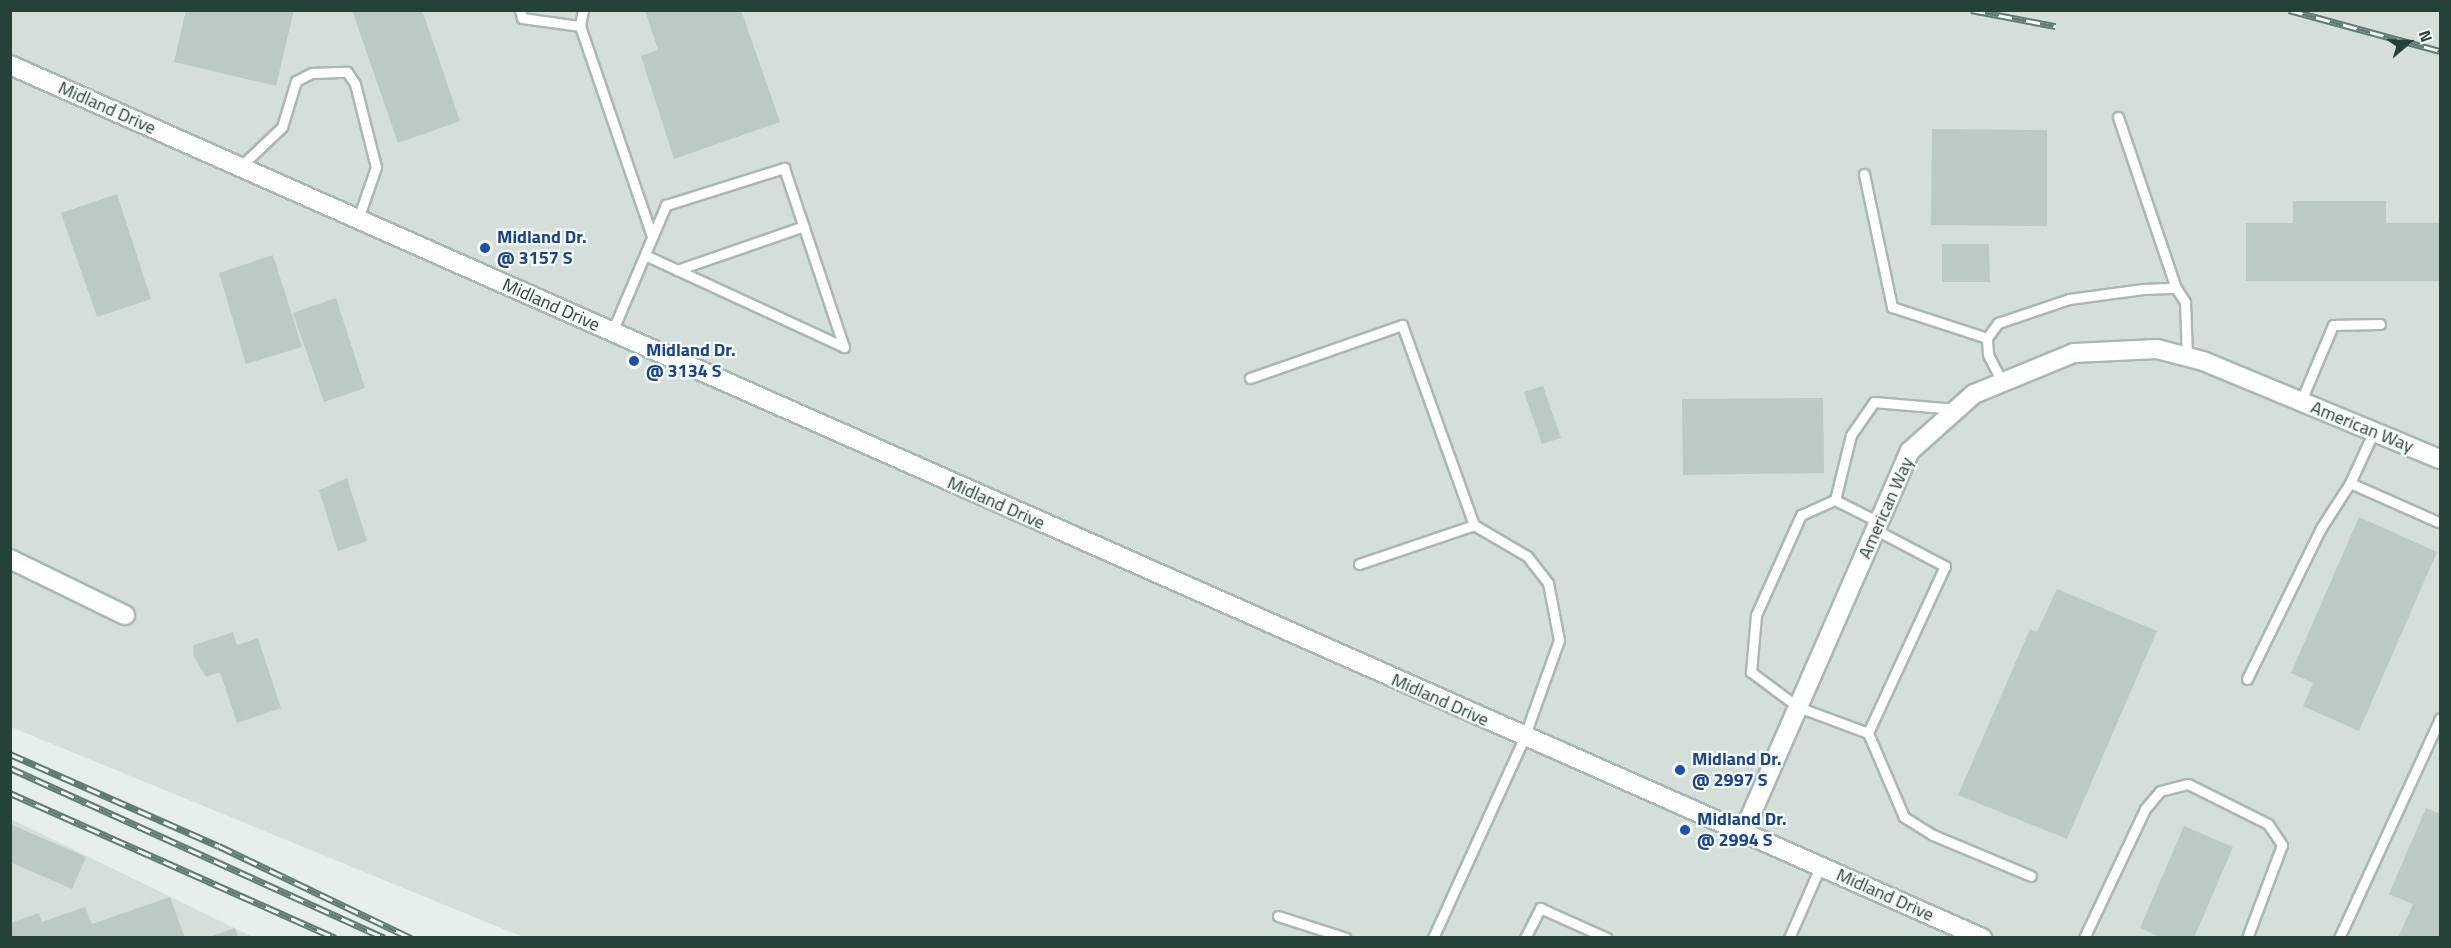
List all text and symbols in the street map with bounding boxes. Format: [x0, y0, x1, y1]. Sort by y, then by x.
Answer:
north arrow [2379, 12, 2439, 72]
text: N [2413, 27, 2439, 45]
street label: Midland Drive [55, 77, 159, 139]
place label: Midland Dr. @ 3157 S [497, 227, 587, 270]
marker: Midland Dr. @ 3157 S [478, 241, 492, 255]
street label: Midland Drive [499, 274, 603, 336]
place label: Midland Dr. @ 3134 S [646, 340, 736, 382]
marker: Midland Dr. @ 3134 S [627, 354, 641, 368]
street label: American Way [2308, 397, 2416, 457]
street label: American Way [1854, 454, 1918, 562]
street label: Midland Drive [944, 472, 1048, 534]
street label: Midland Drive [1388, 669, 1492, 731]
place label: Midland Dr. @ 2997 S [1692, 749, 1782, 792]
marker: Midland Dr. @ 2997 S [1673, 763, 1687, 777]
place label: Midland Dr. @ 2994 S [1697, 809, 1787, 852]
marker: Midland Dr. @ 2994 S [1678, 823, 1692, 837]
street label: Midland Drive [1833, 864, 1937, 926]

